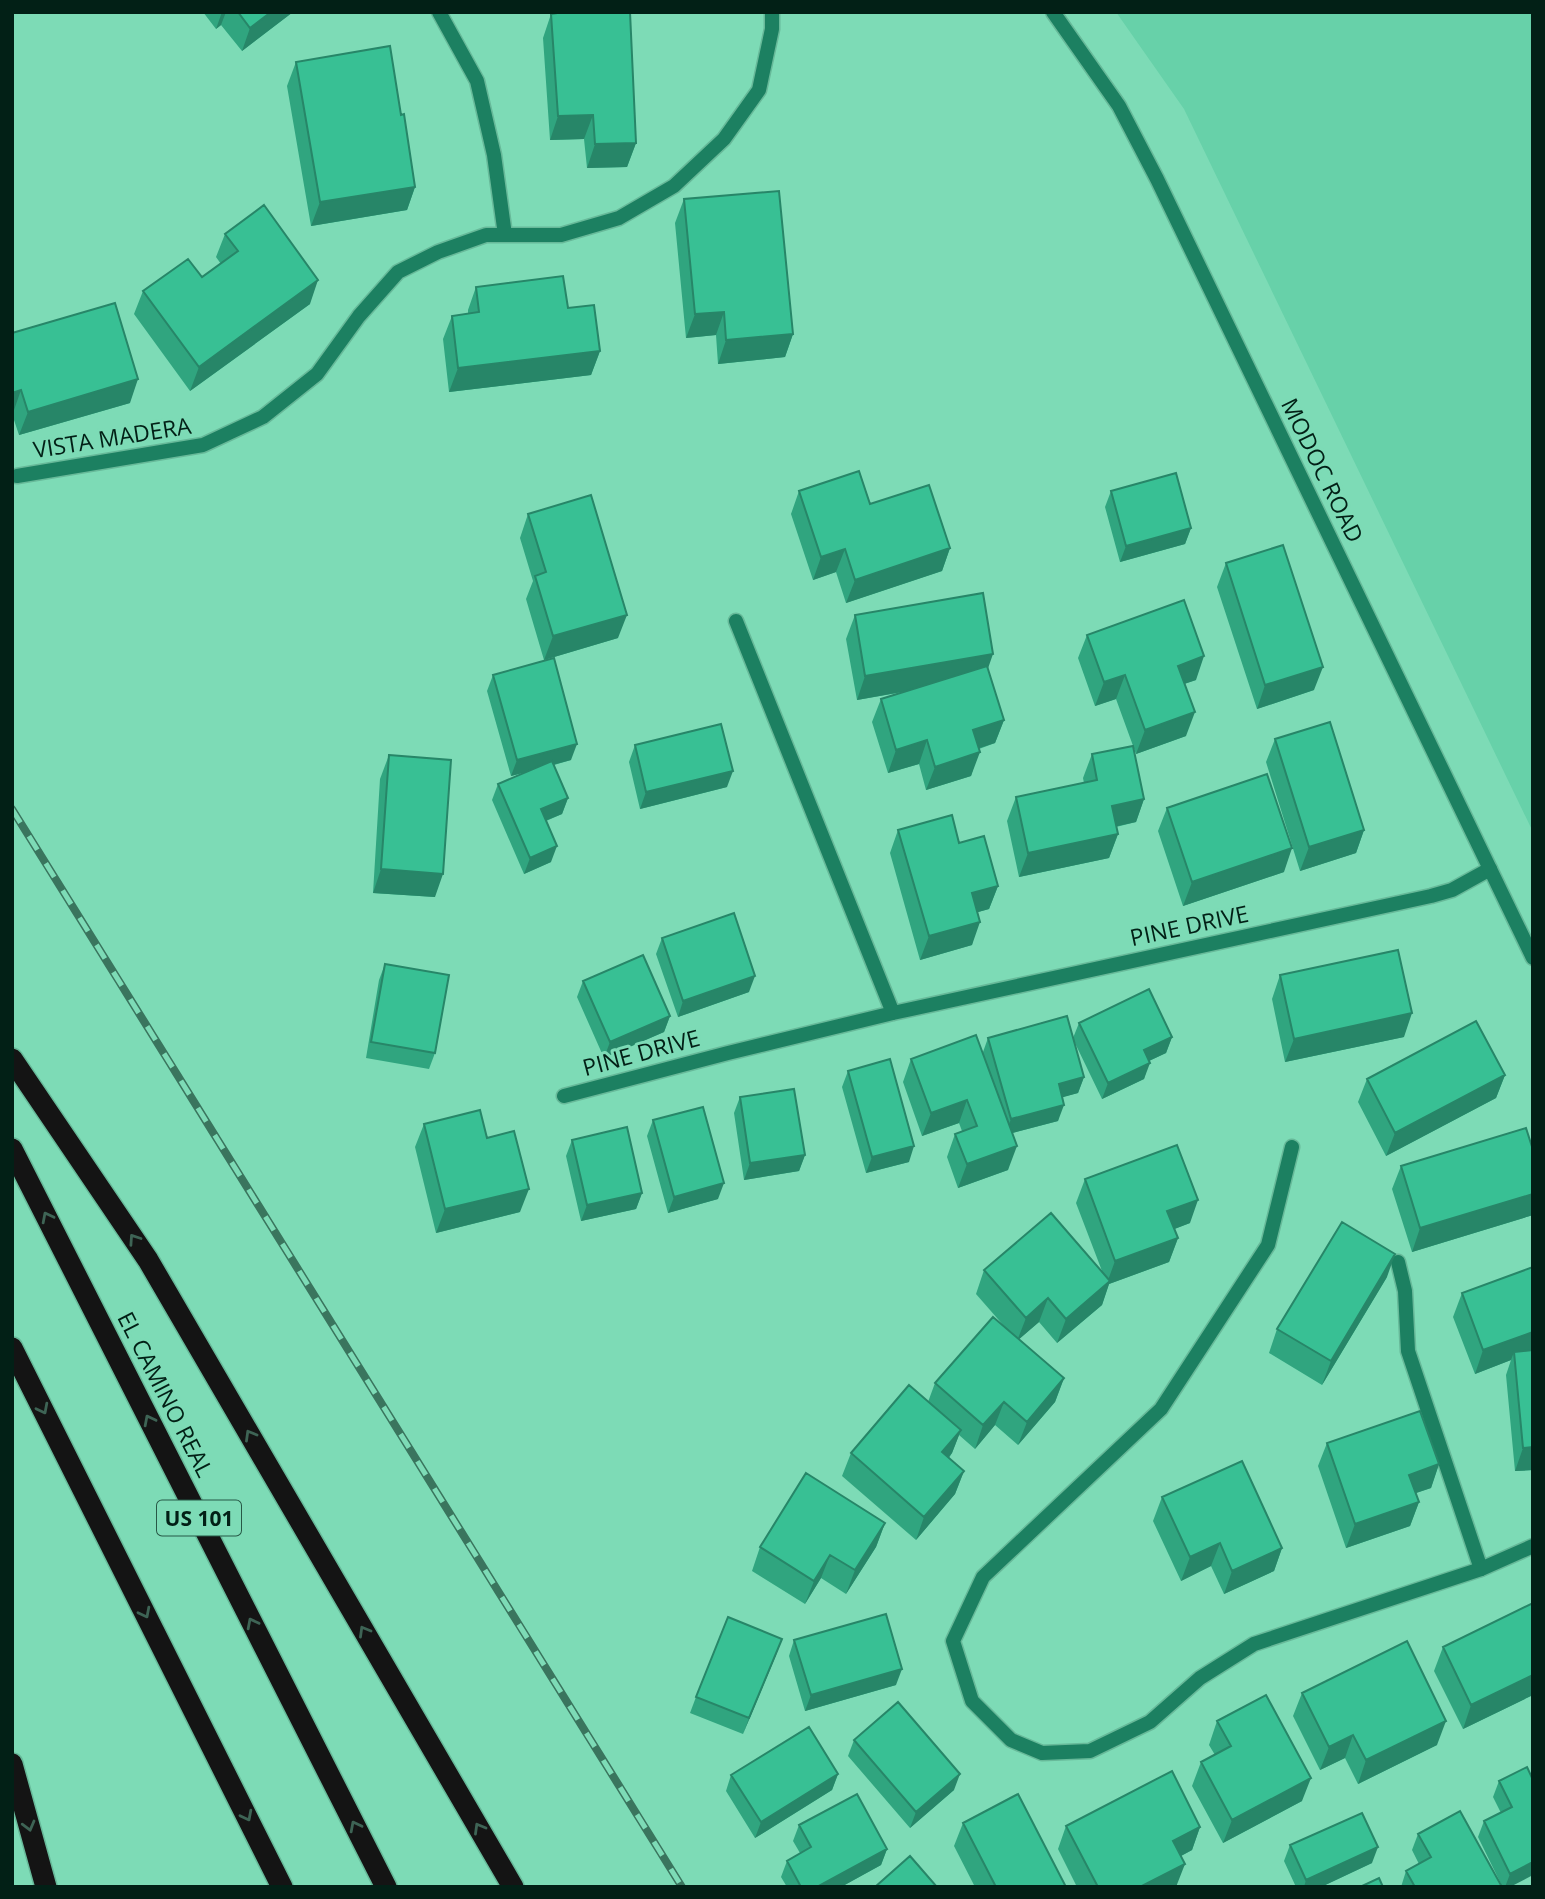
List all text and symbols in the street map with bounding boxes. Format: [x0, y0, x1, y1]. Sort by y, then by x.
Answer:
street label: MODOC ROAD [1274, 392, 1372, 548]
street label: VISTA MADERA [31, 409, 194, 465]
street label: PINE DRIVE [1127, 897, 1251, 953]
street label: PINE DRIVE [579, 1021, 703, 1083]
one-way arrow [41, 1212, 55, 1224]
one-way arrow [129, 1234, 142, 1247]
street label: EL CAMINO REAL [111, 1306, 221, 1482]
one-way arrow [34, 1402, 48, 1414]
one-way arrow [144, 1415, 158, 1427]
one-way arrow [245, 1429, 258, 1442]
road number: US 101 [157, 1500, 241, 1536]
one-way arrow [136, 1606, 150, 1618]
one-way arrow [247, 1618, 261, 1630]
one-way arrow [359, 1626, 372, 1639]
one-way arrow [238, 1809, 252, 1821]
one-way arrow [21, 1819, 35, 1831]
one-way arrow [350, 1821, 363, 1833]
one-way arrow [474, 1822, 487, 1835]

